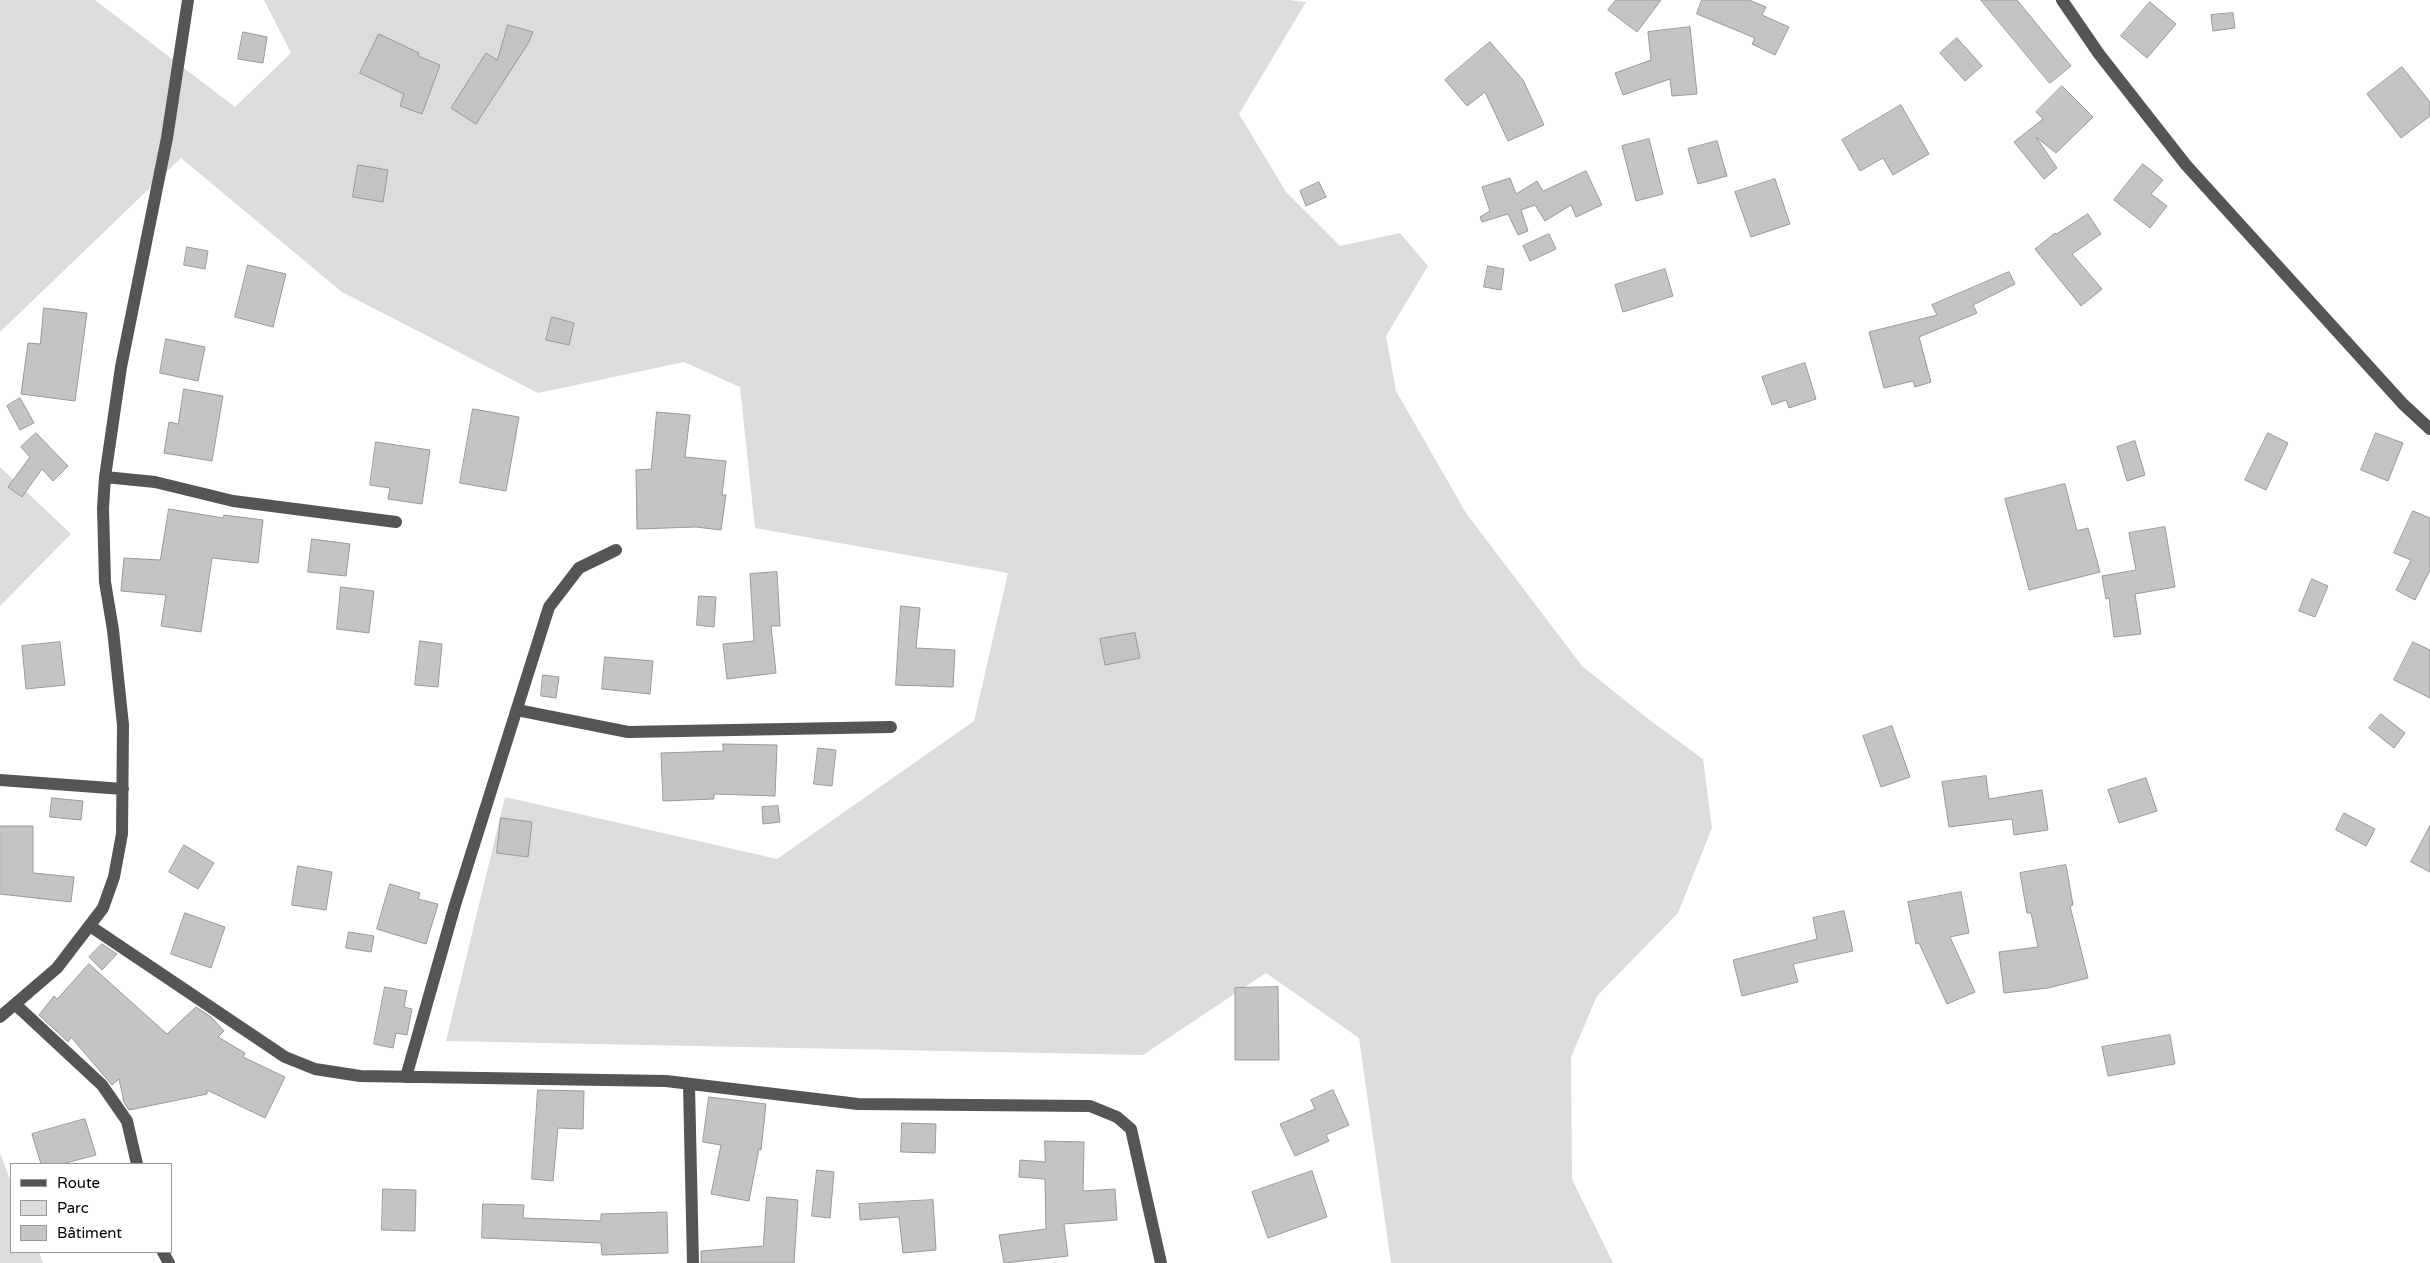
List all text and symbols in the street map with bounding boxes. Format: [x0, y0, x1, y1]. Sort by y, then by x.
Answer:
legend [10, 1163, 172, 1253]
text: Route [57, 1174, 100, 1192]
text: Parc [57, 1199, 89, 1217]
text: Bâtiment [57, 1224, 122, 1242]

